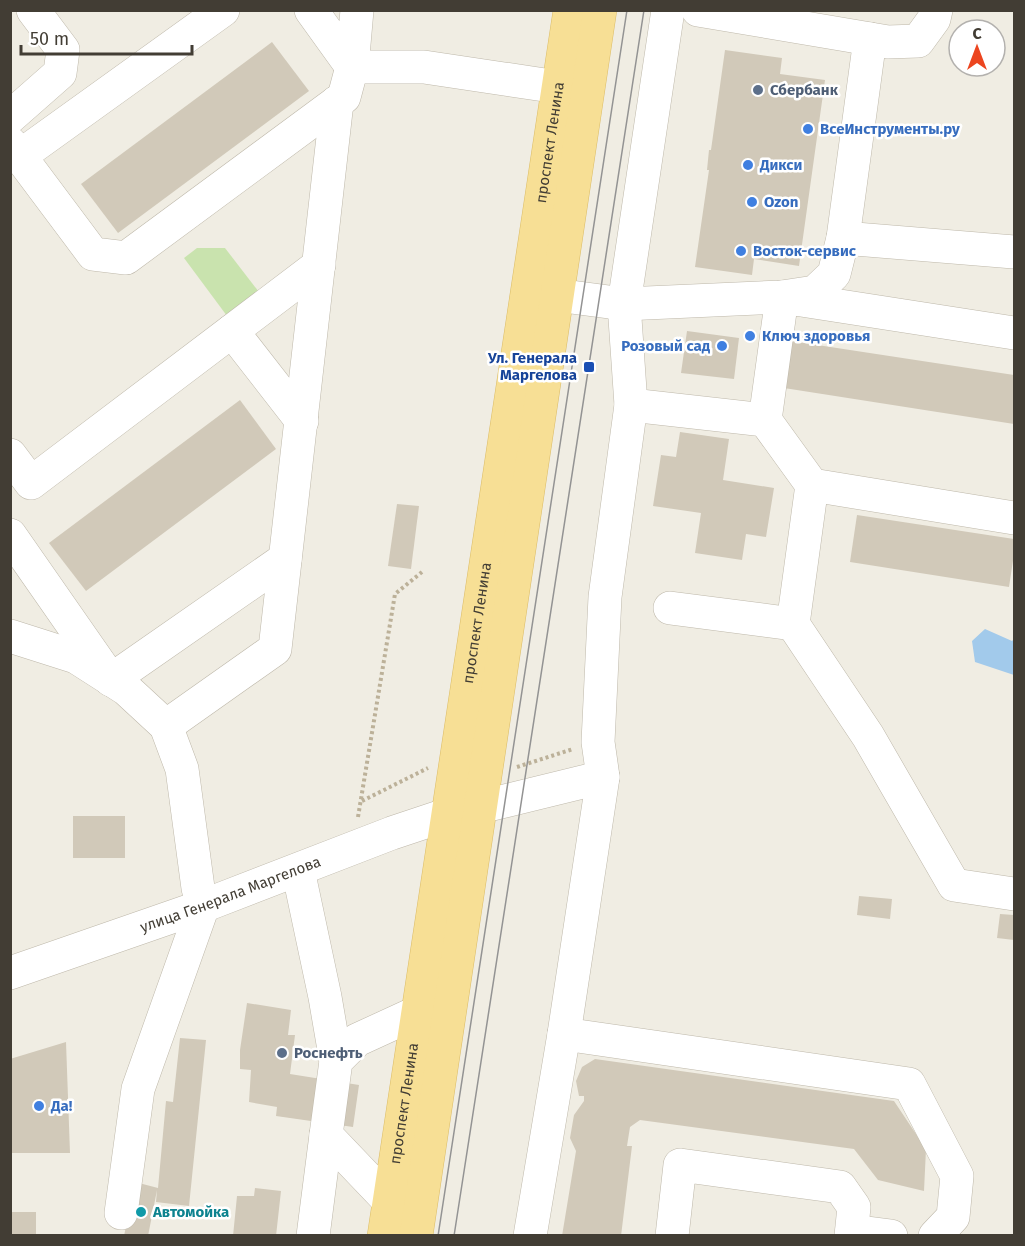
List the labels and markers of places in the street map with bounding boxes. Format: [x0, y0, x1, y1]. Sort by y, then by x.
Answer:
place label: Сбербанк [770, 81, 839, 99]
marker: Сбербанк [751, 83, 765, 97]
place label: ВсеИнструменты.ру [820, 120, 960, 138]
marker: ВсеИнструменты.ру [801, 122, 815, 136]
place label: Дикси [759, 156, 802, 174]
marker: Дикси [741, 158, 755, 172]
place label: Ozon [764, 193, 798, 211]
marker: Ozon [745, 195, 759, 209]
place label: Восток-сервис [753, 242, 857, 260]
marker: Восток-сервис [734, 244, 748, 258]
place label: Ключ здоровья [762, 327, 870, 345]
marker: Ключ здоровья [743, 329, 757, 343]
place label: Розовый сад [621, 337, 711, 355]
marker: Розовый сад [715, 339, 729, 353]
place label: Ул. Генерала Маргелова [487, 349, 577, 384]
marker: Ул. Генерала Маргелова [582, 360, 596, 374]
place label: Роснефть [294, 1044, 363, 1062]
marker: Роснефть [275, 1046, 289, 1060]
place label: Да! [50, 1097, 73, 1115]
marker: Да! [32, 1099, 46, 1113]
place label: Автомойка [152, 1203, 229, 1221]
marker: Автомойка [134, 1205, 148, 1219]

